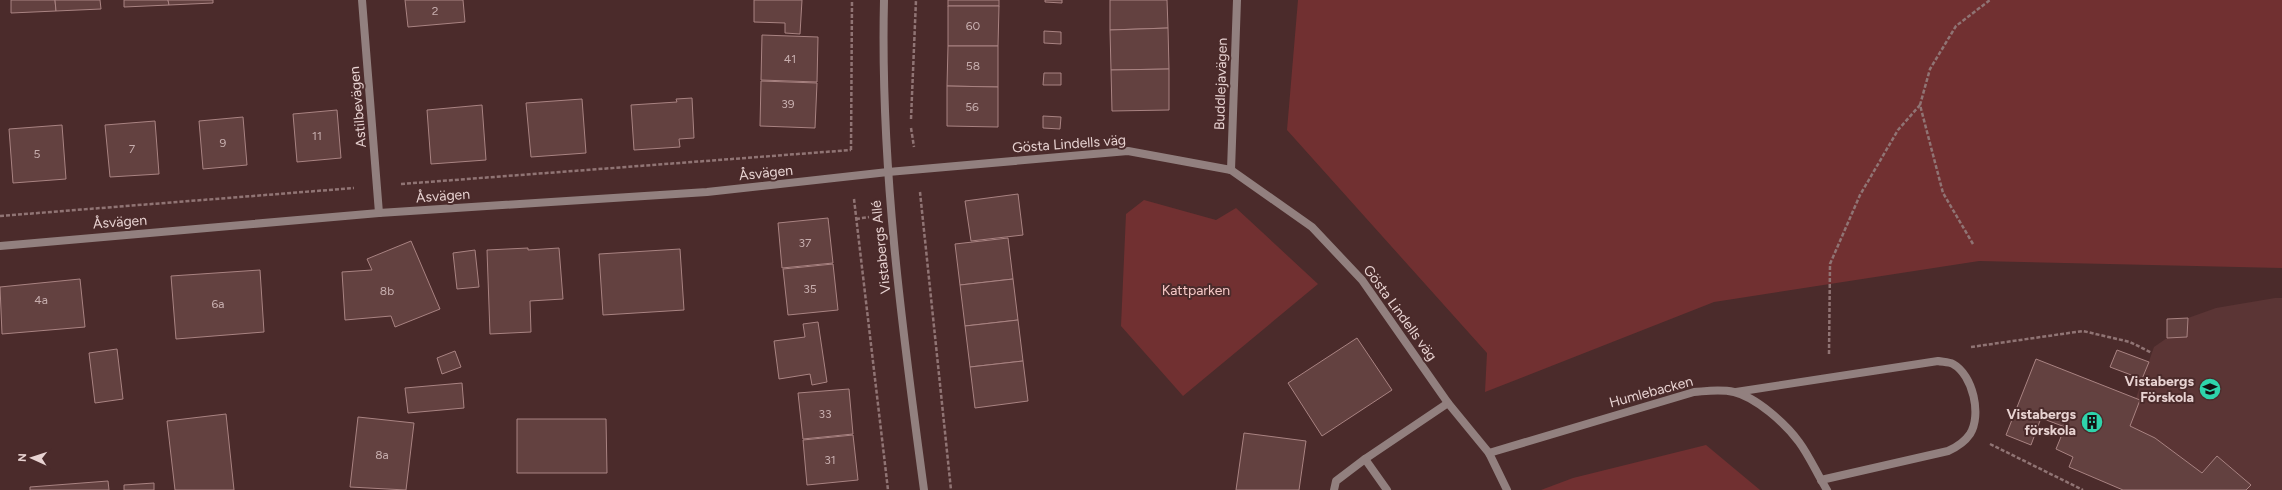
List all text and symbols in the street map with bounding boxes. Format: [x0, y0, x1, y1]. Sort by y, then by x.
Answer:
house number: 2 [432, 4, 438, 18]
house number: 60 [966, 19, 981, 33]
street label: Buddlejavägen [1211, 37, 1231, 130]
house number: 41 [784, 52, 796, 66]
house number: 58 [966, 59, 980, 73]
street label: Astilbevägen [346, 66, 370, 148]
house number: 39 [781, 97, 795, 111]
house number: 56 [965, 100, 979, 114]
house number: 11 [312, 129, 322, 143]
street label: Gösta Lindells väg [1011, 132, 1127, 156]
house number: 9 [220, 136, 227, 150]
house number: 7 [129, 142, 136, 156]
house number: 5 [34, 147, 41, 161]
street label: Åsvägen [738, 162, 794, 184]
street label: Åsvägen [415, 186, 471, 206]
street label: Vistabergs Allé [868, 199, 894, 295]
street label: Åsvägen [92, 212, 148, 232]
house number: 37 [799, 236, 812, 250]
street label: Gösta Lindells väg [1360, 262, 1440, 364]
house number: 35 [803, 282, 817, 296]
park label: Kattparken [1162, 282, 1230, 299]
house number: 8b [380, 284, 394, 298]
house number: 4a [34, 293, 48, 307]
house number: 6a [212, 297, 224, 311]
street label: Humlebacken [1607, 373, 1695, 411]
place label: Vistabergs Förskola [2124, 373, 2194, 406]
school or university icon: Vistabergs Förskola [2197, 376, 2223, 402]
place label: Vistabergs förskola [2006, 406, 2076, 439]
house number: 33 [818, 407, 832, 421]
building icon: Vistabergs förskola [2079, 409, 2105, 435]
north arrow [12, 438, 52, 478]
house number: 8a [375, 448, 389, 462]
text: N [16, 453, 29, 462]
house number: 31 [824, 453, 836, 467]

